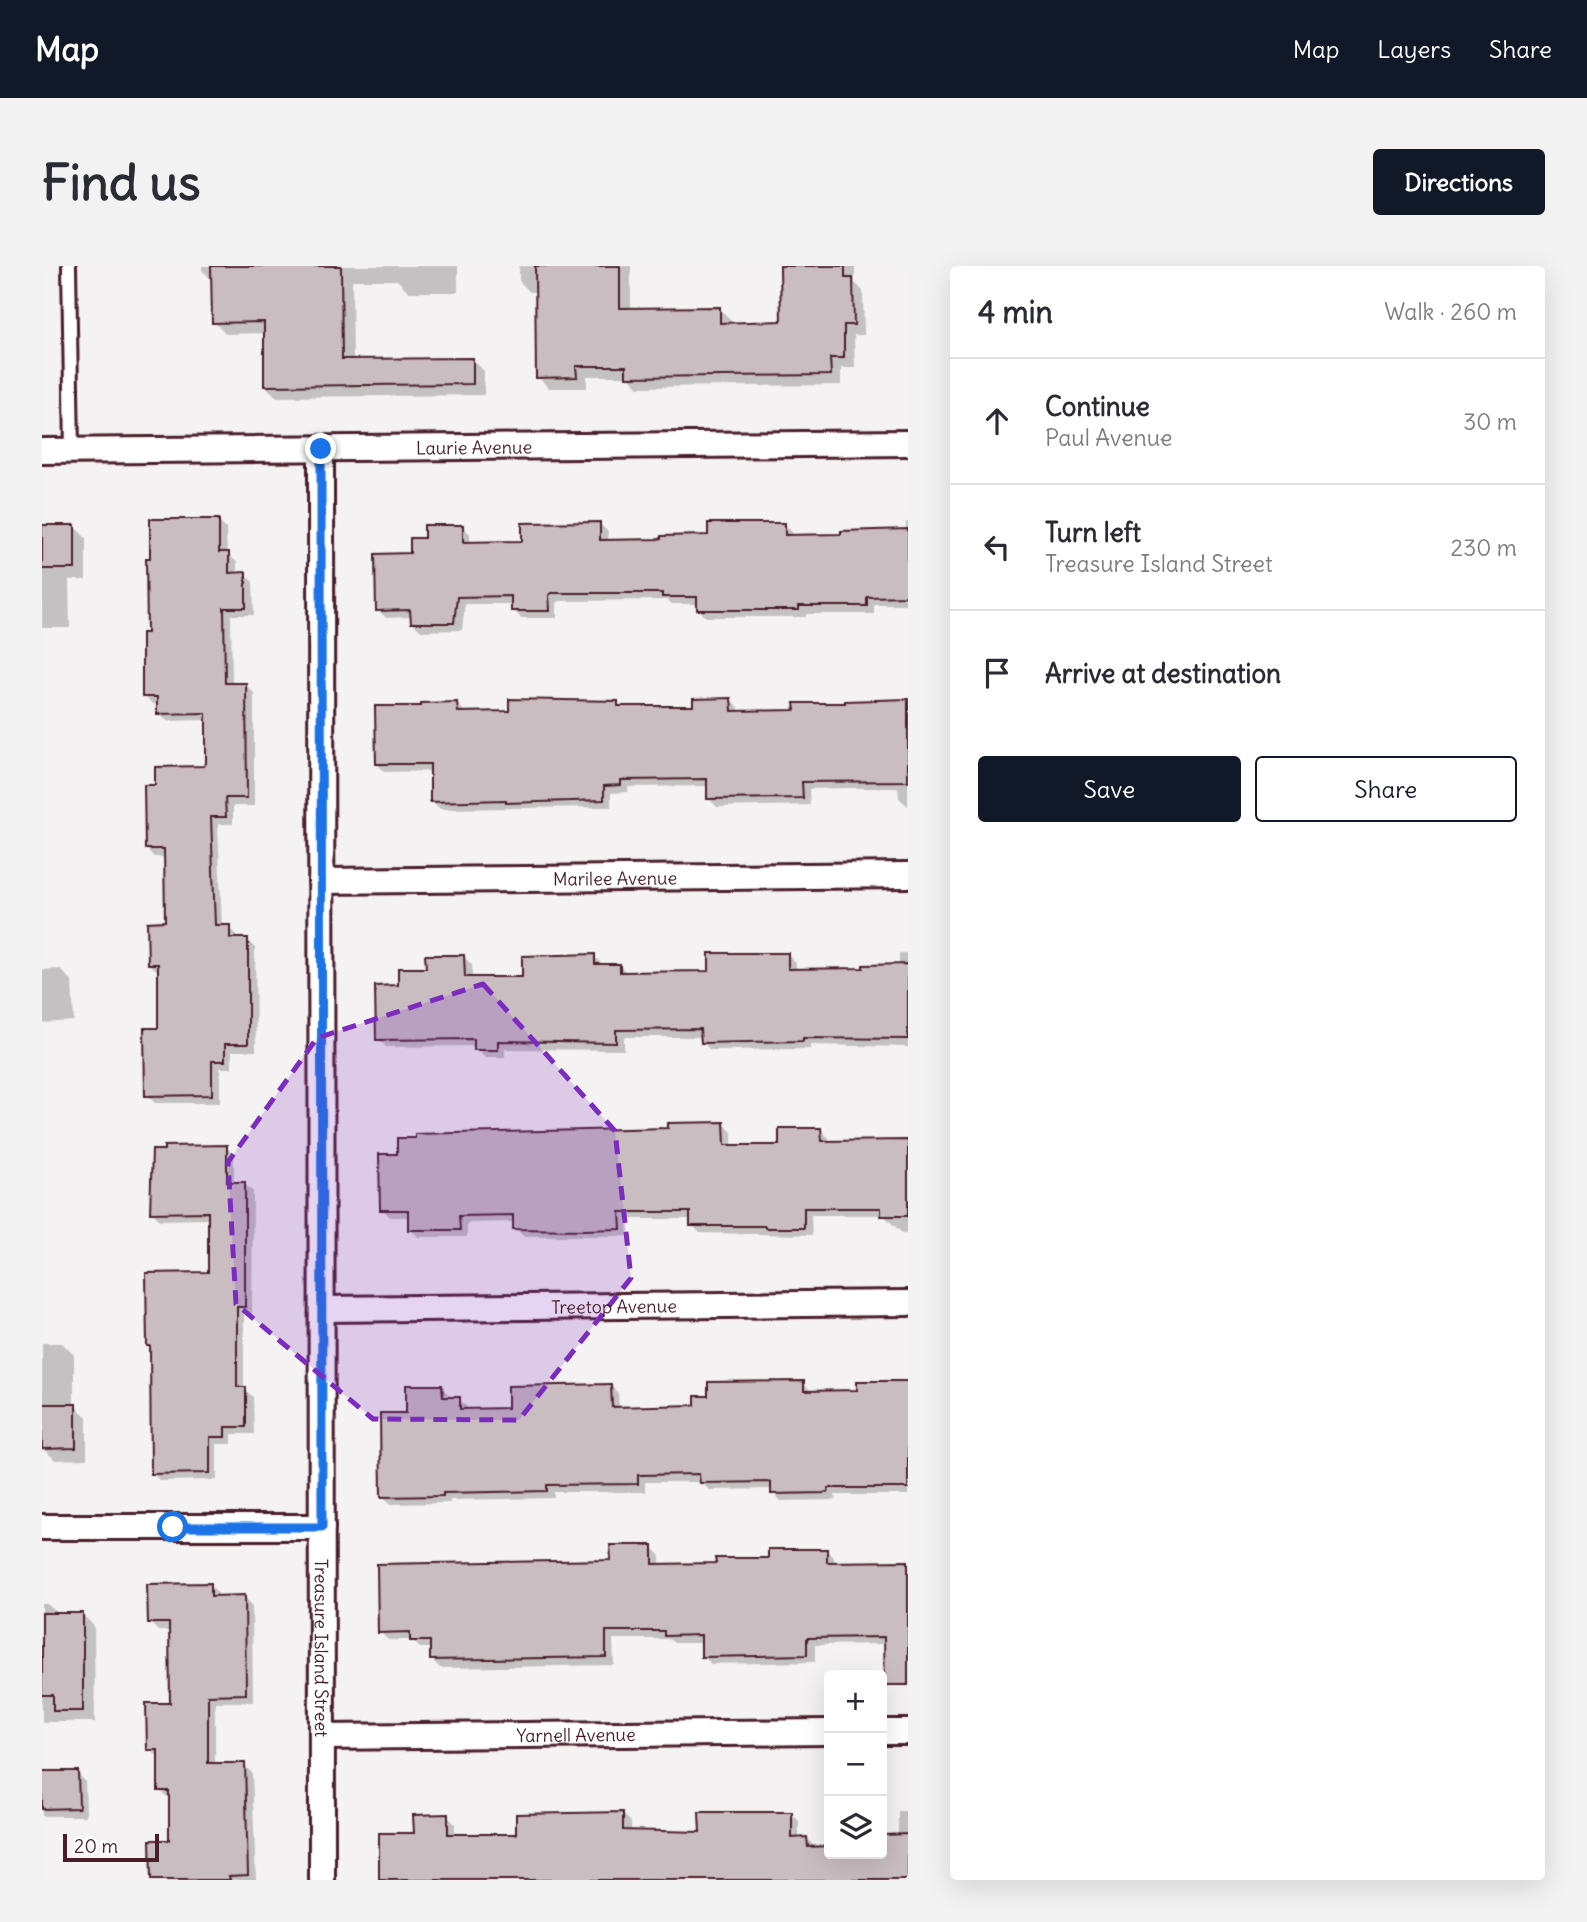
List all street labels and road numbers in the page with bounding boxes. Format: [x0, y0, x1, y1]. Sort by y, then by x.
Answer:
street label: Laurie Avenue [416, 435, 532, 459]
street label: Marilee Avenue [553, 866, 677, 890]
street label: Treetop Avenue [551, 1294, 677, 1318]
street label: Treasure Island Street [310, 1559, 333, 1737]
street label: Yarnell Avenue [516, 1722, 636, 1747]

